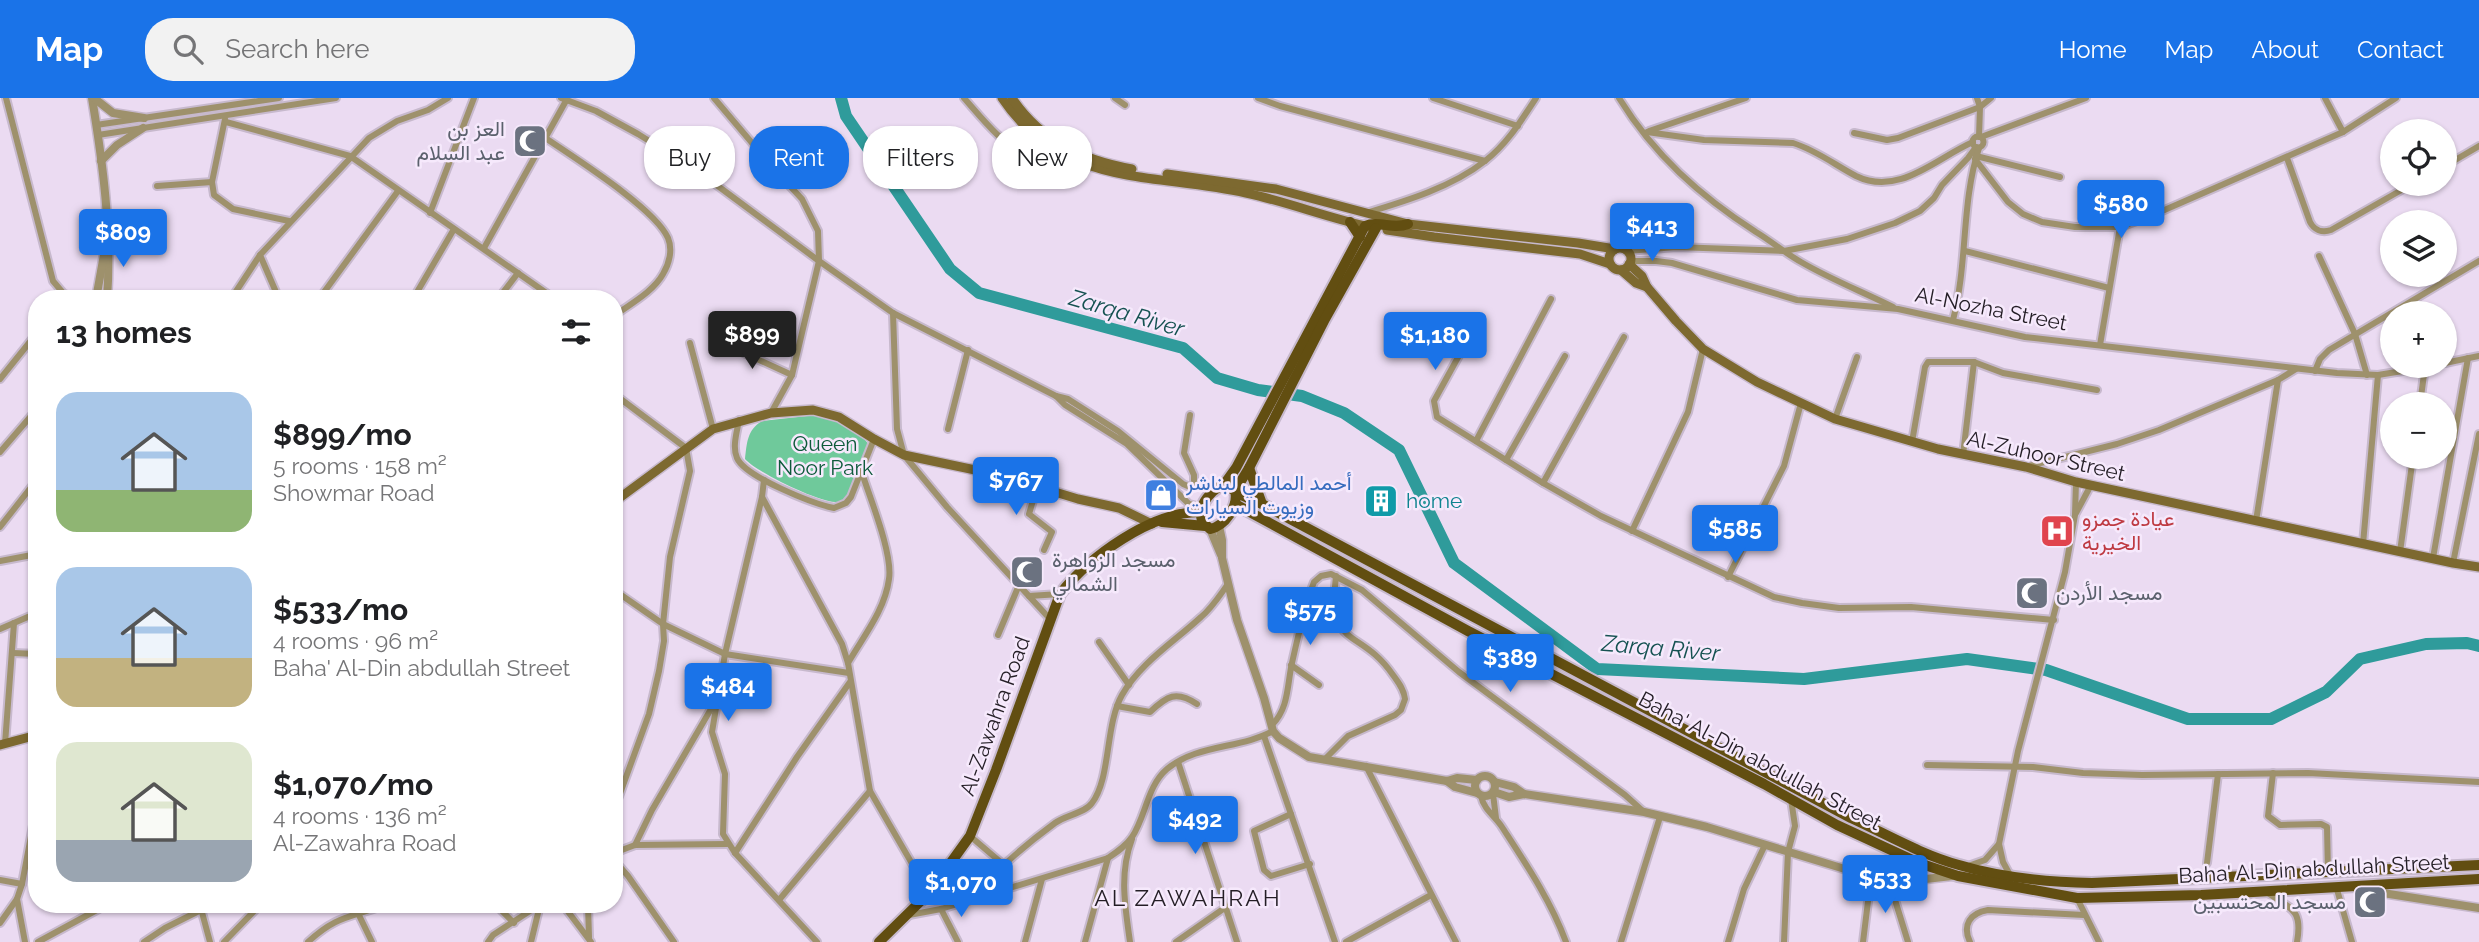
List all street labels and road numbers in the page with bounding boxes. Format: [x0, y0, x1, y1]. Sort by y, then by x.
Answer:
street label: Al-Nozha Street [1913, 282, 2069, 336]
street label: Al-Zuhoor Street [1965, 425, 2128, 486]
street label: Al-Zawahra Road [954, 633, 1035, 799]
street label: Baha' Al-Din abdullah Street [1635, 686, 1886, 835]
street label: Baha' Al-Din abdullah Street [2178, 849, 2450, 888]

